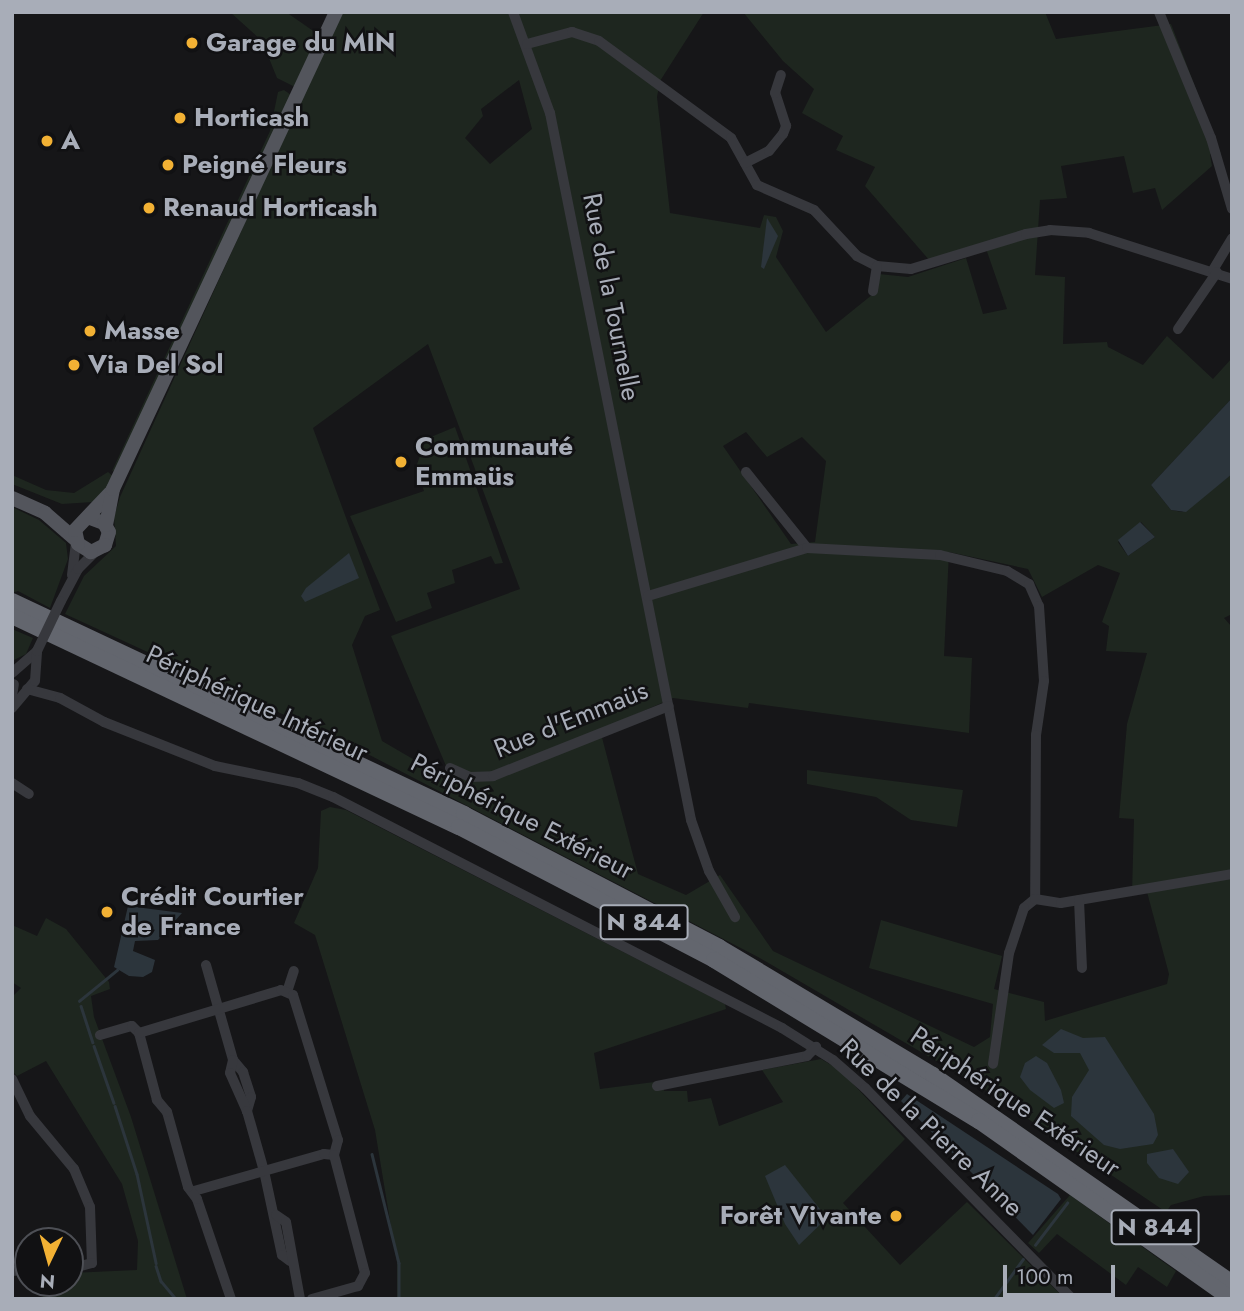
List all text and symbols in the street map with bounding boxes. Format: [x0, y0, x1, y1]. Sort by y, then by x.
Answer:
place label: Garage du MIN [206, 27, 395, 59]
marker: Garage du MIN [184, 35, 200, 51]
place label: Horticash [194, 102, 309, 134]
marker: Horticash [172, 110, 188, 126]
place label: A [61, 125, 80, 157]
marker: A [39, 133, 55, 149]
place label: Peigné Fleurs [182, 149, 347, 181]
marker: Peigné Fleurs [160, 157, 176, 173]
street label: Rue de la Tournelle [576, 191, 646, 403]
place label: Renaud Horticash [163, 192, 378, 224]
marker: Renaud Horticash [141, 200, 157, 216]
place label: Masse [104, 315, 180, 347]
marker: Masse [82, 323, 98, 339]
place label: Via Del Sol [88, 349, 223, 381]
marker: Via Del Sol [66, 357, 82, 373]
place label: Communauté Emmaüs [415, 431, 573, 492]
marker: Communauté Emmaüs [393, 454, 409, 470]
street label: Périphérique Intérieur [141, 639, 373, 769]
street label: Rue d'Emmaüs [490, 675, 652, 765]
street label: Périphérique Extérieur [405, 747, 639, 887]
place label: Crédit Courtier de France [121, 881, 304, 942]
road number: N 844 [598, 902, 690, 942]
marker: Crédit Courtier de France [99, 904, 115, 920]
street label: Périphérique Extérieur [904, 1020, 1126, 1184]
street label: Rue de la Pierre Anne [833, 1033, 1029, 1223]
place label: Forêt Vivante [720, 1200, 882, 1232]
road number: N 844 [1110, 1206, 1200, 1247]
marker: Forêt Vivante [888, 1208, 904, 1224]
north arrow [14, 1227, 84, 1297]
scale bar [1006, 1252, 1118, 1296]
text: 100 m [1016, 1262, 1073, 1292]
text: N [39, 1267, 56, 1296]

